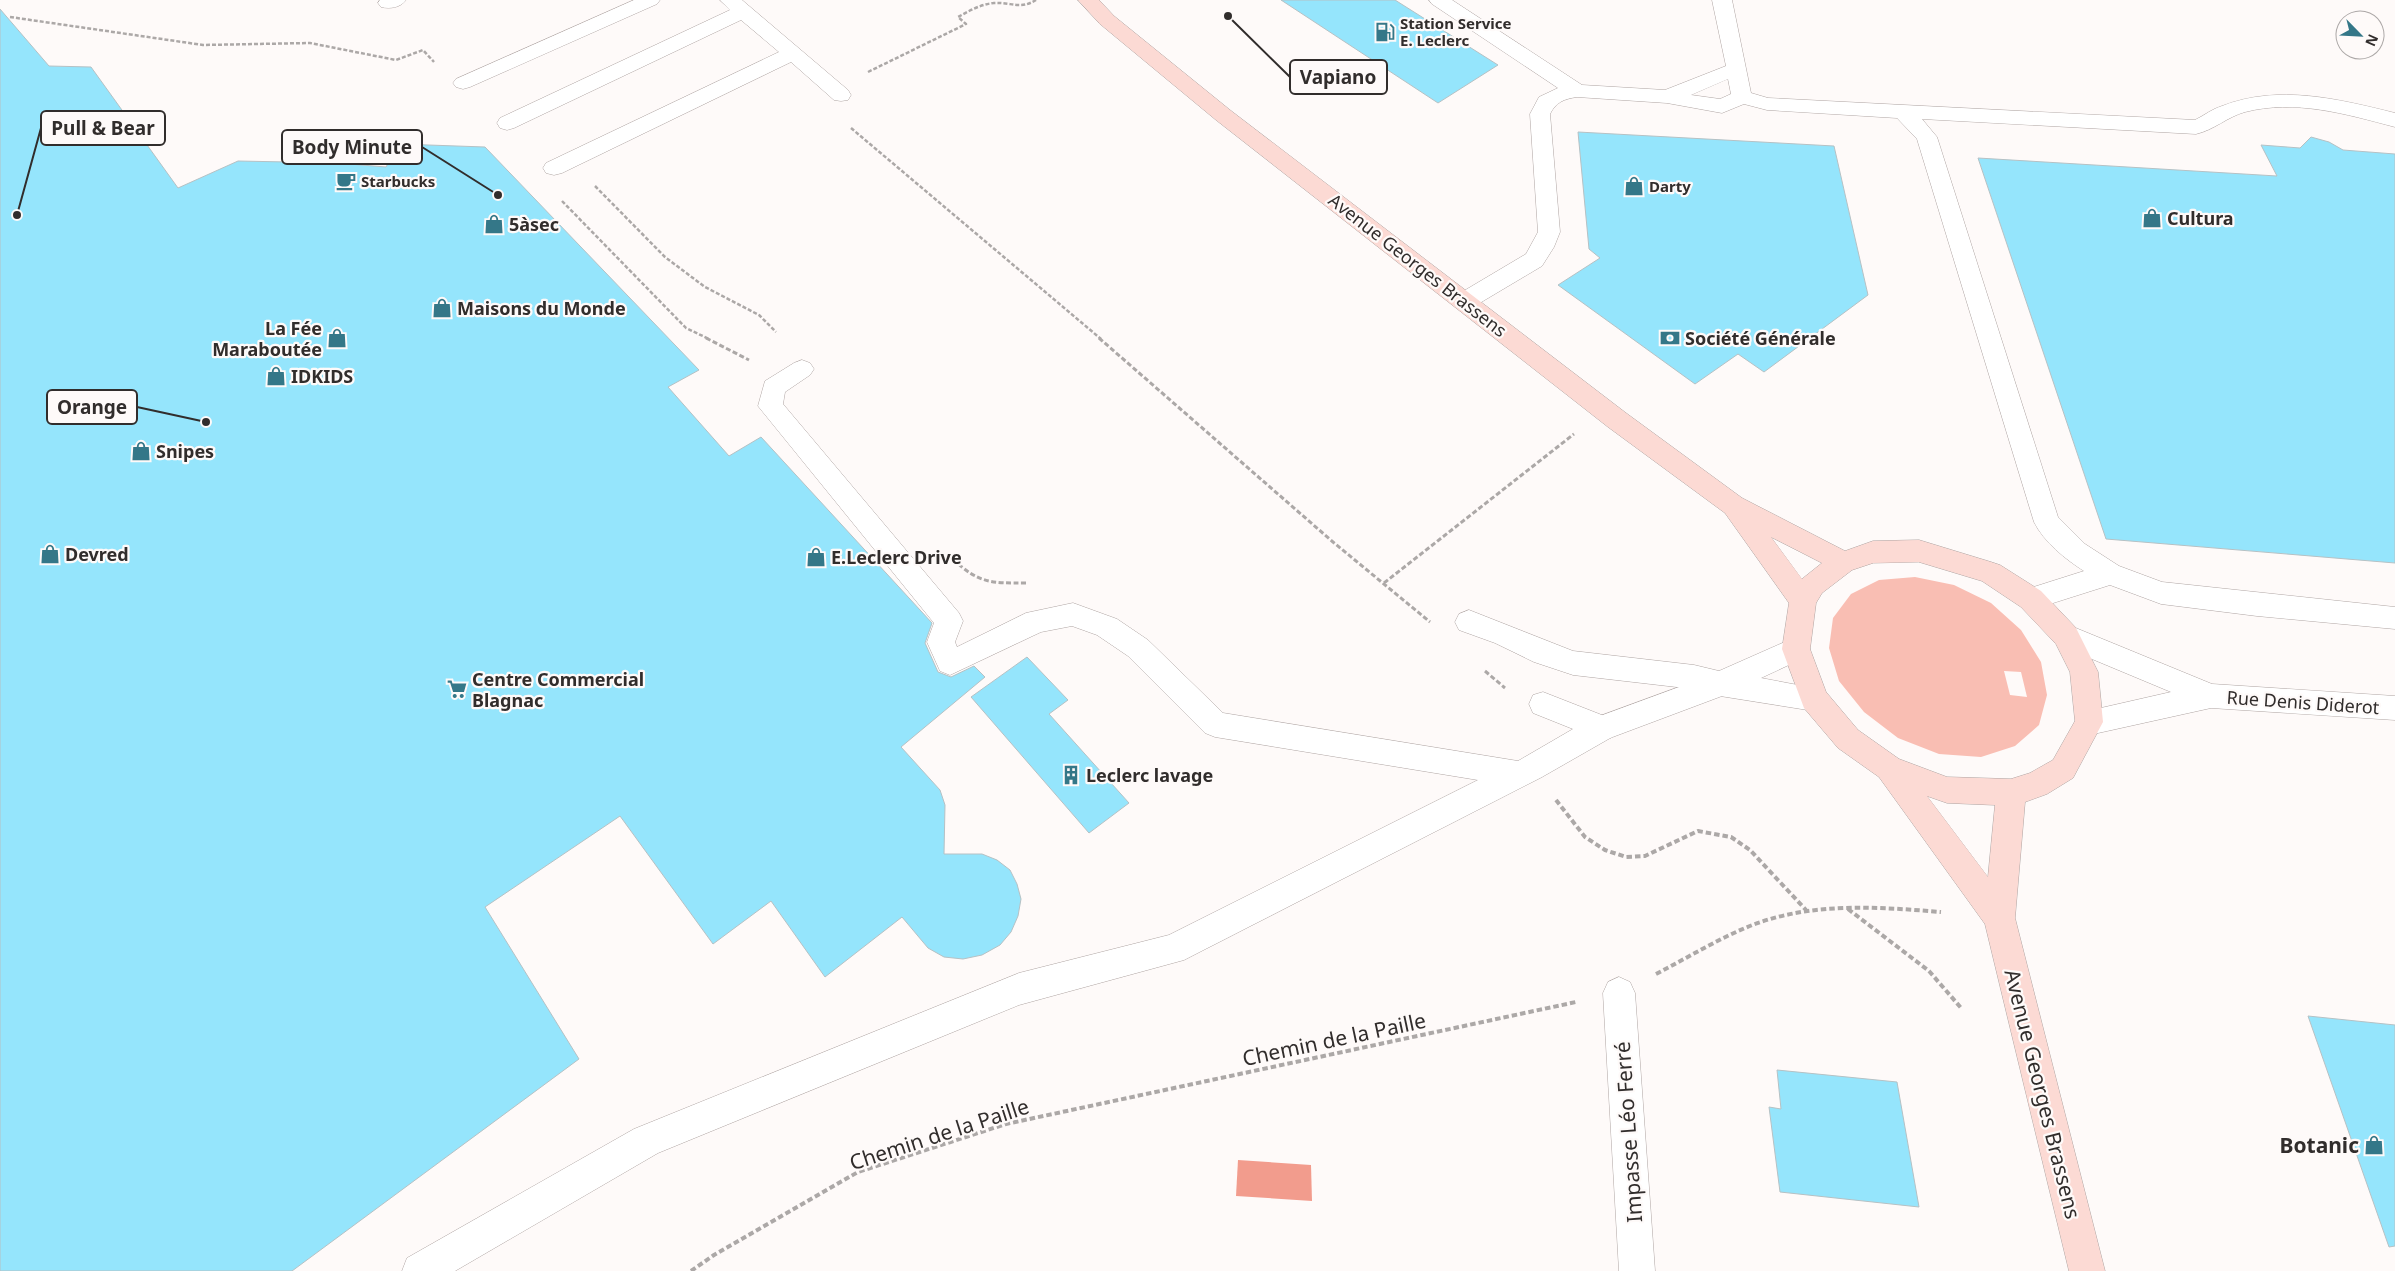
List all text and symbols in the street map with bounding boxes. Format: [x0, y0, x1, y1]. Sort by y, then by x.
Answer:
north arrow [2335, 10, 2385, 60]
place label: Station Service E. Leclerc [1400, 13, 1511, 50]
fuel station icon: Station Service E. Leclerc [1374, 21, 1396, 43]
text: N [2361, 31, 2383, 50]
callout: Vapiano [1290, 60, 1387, 94]
text: Vapiano [1300, 64, 1376, 90]
callout: Pull & Bear [41, 111, 165, 145]
text: Pull & Bear [51, 115, 155, 141]
callout: Body Minute [282, 130, 422, 164]
text: Body Minute [292, 134, 412, 160]
cafe icon: Starbucks [335, 170, 357, 192]
place label: Starbucks [361, 171, 435, 191]
shop icon: Darty [1623, 175, 1645, 197]
place label: Darty [1649, 176, 1691, 196]
street label: Avenue Georges Brassens [1324, 188, 1512, 342]
place label: Cultura [2167, 206, 2234, 230]
shop icon: Cultura [2141, 207, 2163, 229]
place label: 5àsec [509, 212, 559, 236]
shop icon: 5àsec [483, 213, 505, 235]
place label: Maisons du Monde [457, 296, 626, 320]
shop icon: Maisons du Monde [431, 297, 453, 319]
place label: La Fée Maraboutée [212, 316, 322, 361]
place label: Société Générale [1685, 326, 1836, 350]
shop icon: La Fée Maraboutée [326, 327, 348, 349]
bank icon: Société Générale [1659, 327, 1681, 349]
place label: IDKIDS [291, 364, 353, 388]
shop icon: IDKIDS [265, 365, 287, 387]
callout: Orange [47, 390, 137, 424]
text: Orange [57, 394, 127, 420]
place label: Snipes [156, 439, 214, 463]
shop icon: Snipes [130, 440, 152, 462]
place label: Devred [65, 542, 129, 566]
shop icon: Devred [39, 543, 61, 565]
place label: E.Leclerc Drive [831, 545, 962, 569]
shop icon: E.Leclerc Drive [805, 546, 827, 568]
place label: Centre Commercial Blagnac [472, 667, 644, 712]
supermarket icon: Centre Commercial Blagnac [446, 678, 468, 700]
street label: Rue Denis Diderot [2226, 685, 2381, 719]
place label: Leclerc lavage [1086, 763, 1213, 787]
building icon: Leclerc lavage [1060, 764, 1082, 786]
street label: Avenue Georges Brassens [1998, 966, 2088, 1222]
street label: Chemin de la Paille [1240, 1006, 1428, 1072]
street label: Impasse Léo Ferré [1608, 1041, 1648, 1223]
street label: Chemin de la Paille [846, 1092, 1032, 1176]
place label: Botanic [2279, 1131, 2359, 1159]
shop icon: Botanic [2363, 1134, 2385, 1156]

